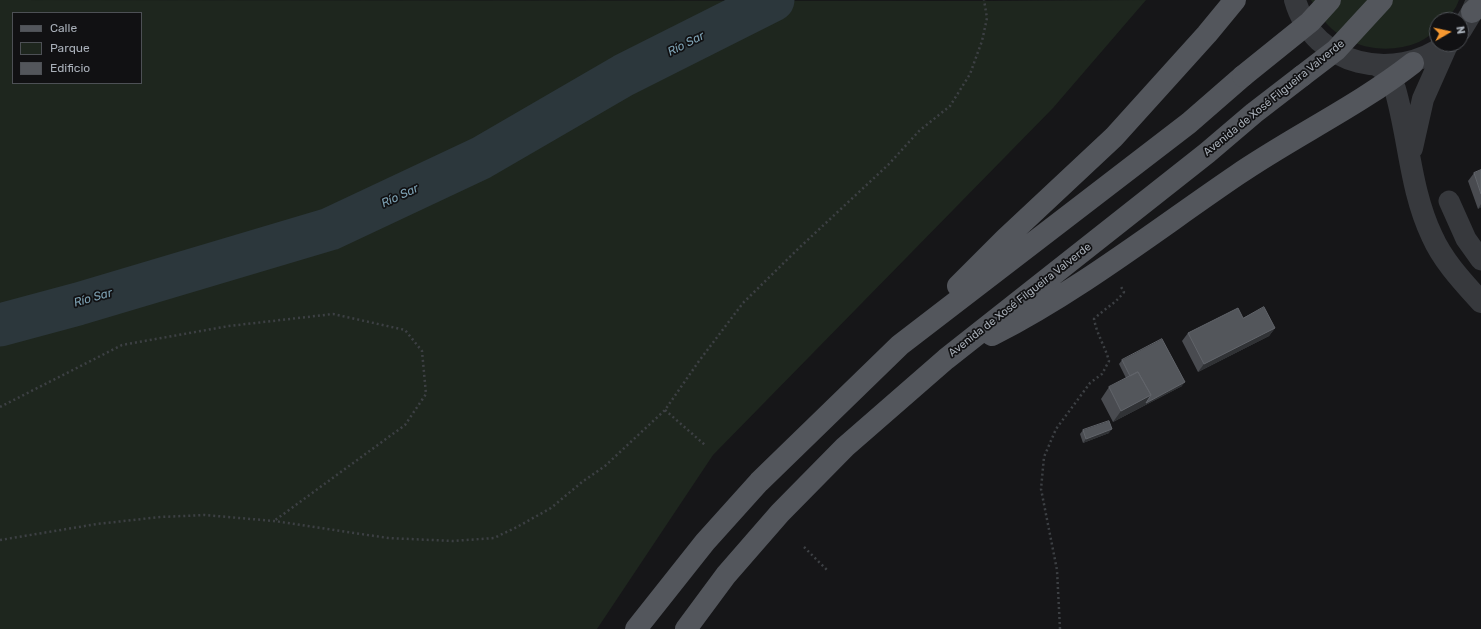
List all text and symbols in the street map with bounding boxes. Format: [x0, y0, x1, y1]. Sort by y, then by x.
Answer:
legend [12, 12, 142, 84]
north arrow [1429, 12, 1469, 52]
text: Calle [50, 21, 77, 35]
text: N [1453, 25, 1467, 35]
water label: Río Sar [665, 29, 707, 59]
street label: Avenida de Xosé Filgueira Valverde [1201, 37, 1347, 159]
text: Parque [50, 41, 90, 55]
text: Edificio [50, 61, 90, 75]
water label: Río Sar [379, 181, 421, 211]
street label: Avenida de Xosé Filgueira Valverde [946, 240, 1094, 360]
water label: Río Sar [72, 286, 114, 310]

